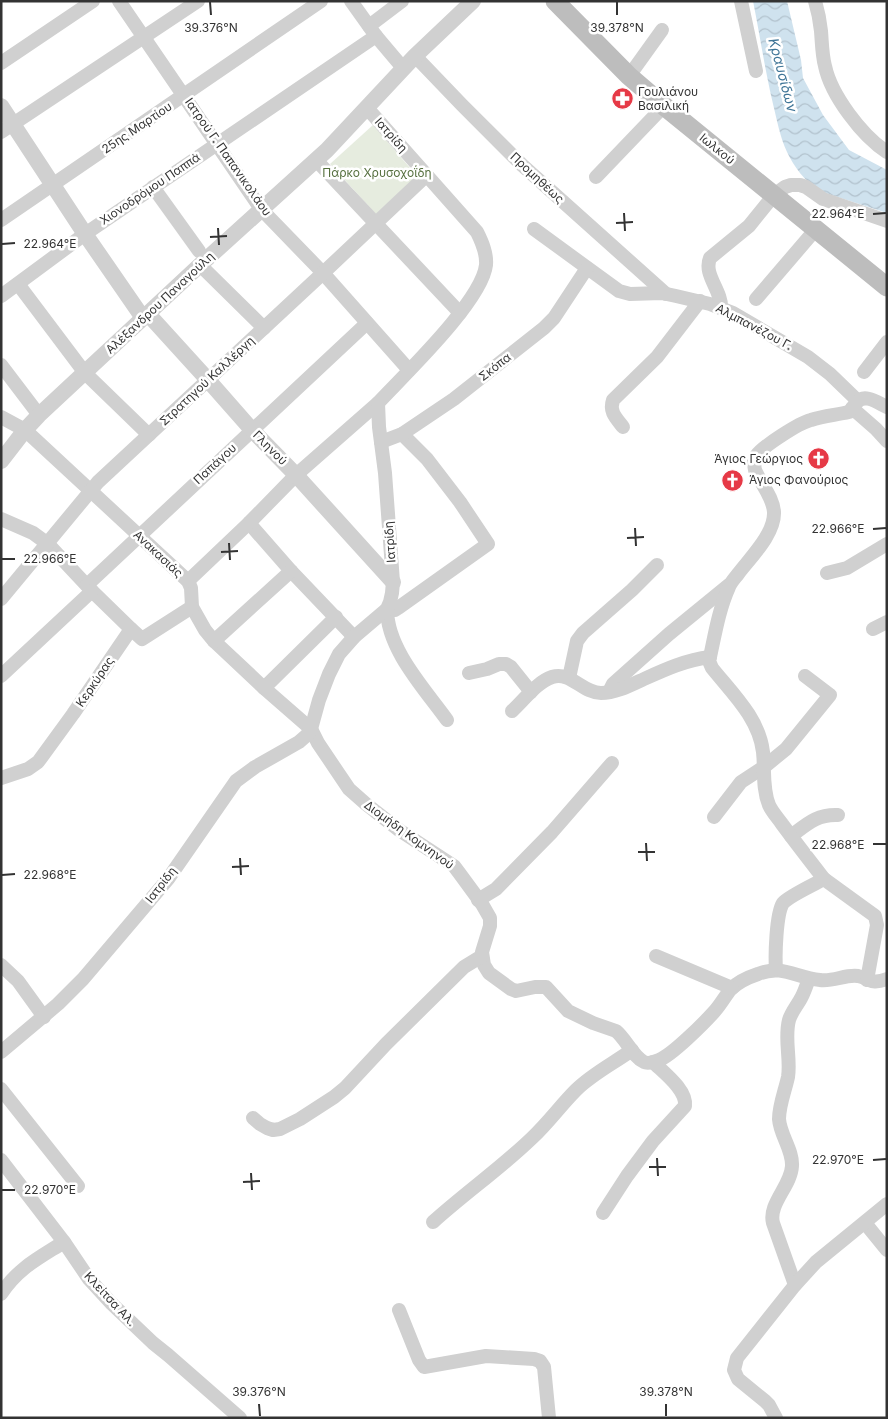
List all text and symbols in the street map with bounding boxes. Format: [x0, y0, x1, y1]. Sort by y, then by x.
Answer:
text: 39.376°N [184, 20, 238, 35]
text: 39.378°N [590, 20, 644, 35]
water label: Κραυσίδων [765, 36, 802, 114]
place label: Γουλιάνου Βασιλική [638, 84, 698, 113]
pharmacy icon: Γουλιάνου Βασιλική [610, 87, 634, 111]
street label: Ιατρού Γ. Παπανικολάου [182, 95, 275, 219]
street label: 25ης Μαρτίου [99, 99, 175, 157]
street label: Ιατρίδη [372, 114, 411, 155]
street label: Ιωλκού [697, 130, 738, 167]
street label: Χιονοδρόμου Παππά [97, 149, 203, 228]
street label: Προμηθέως [507, 149, 567, 206]
park label: Πάρκο Χρυσοχοΐδη [322, 165, 432, 180]
text: 22.964°E [811, 206, 865, 221]
text: 22.964°E [23, 236, 77, 251]
street label: Αλέξανδρου Παναγούλη [102, 248, 217, 357]
street label: Αλμπανέζου Γ. [713, 300, 795, 353]
street label: Στρατηγού Καλλέργη [156, 333, 257, 428]
street label: Σκόπα [476, 349, 514, 384]
street label: Γληνού [250, 427, 291, 468]
street label: Παπάγου [190, 440, 239, 487]
church icon: Άγιος Γεώργιος [807, 447, 831, 471]
place label: Άγιος Γεώργιος [714, 451, 803, 466]
church icon: Άγιος Φανούριος [721, 468, 745, 492]
place label: Άγιος Φανούριος [749, 472, 849, 487]
street label: Ιατρίδη [381, 521, 398, 563]
text: 22.966°E [811, 521, 865, 536]
street label: Ανακασιάς [131, 527, 186, 580]
text: 22.966°E [23, 551, 77, 566]
street label: Κερκύρας [72, 654, 117, 710]
street label: Διομήδη Κομνηνού [361, 797, 457, 872]
text: 22.968°E [812, 837, 864, 852]
street label: Ιατρίδη [142, 864, 179, 906]
text: 22.968°E [24, 867, 76, 882]
text: 22.970°E [812, 1152, 864, 1167]
text: 22.970°E [24, 1182, 76, 1197]
street label: Κλείτσα Αλ. [81, 1268, 139, 1329]
text: 39.376°N [232, 1384, 286, 1399]
text: 39.378°N [639, 1384, 693, 1399]

